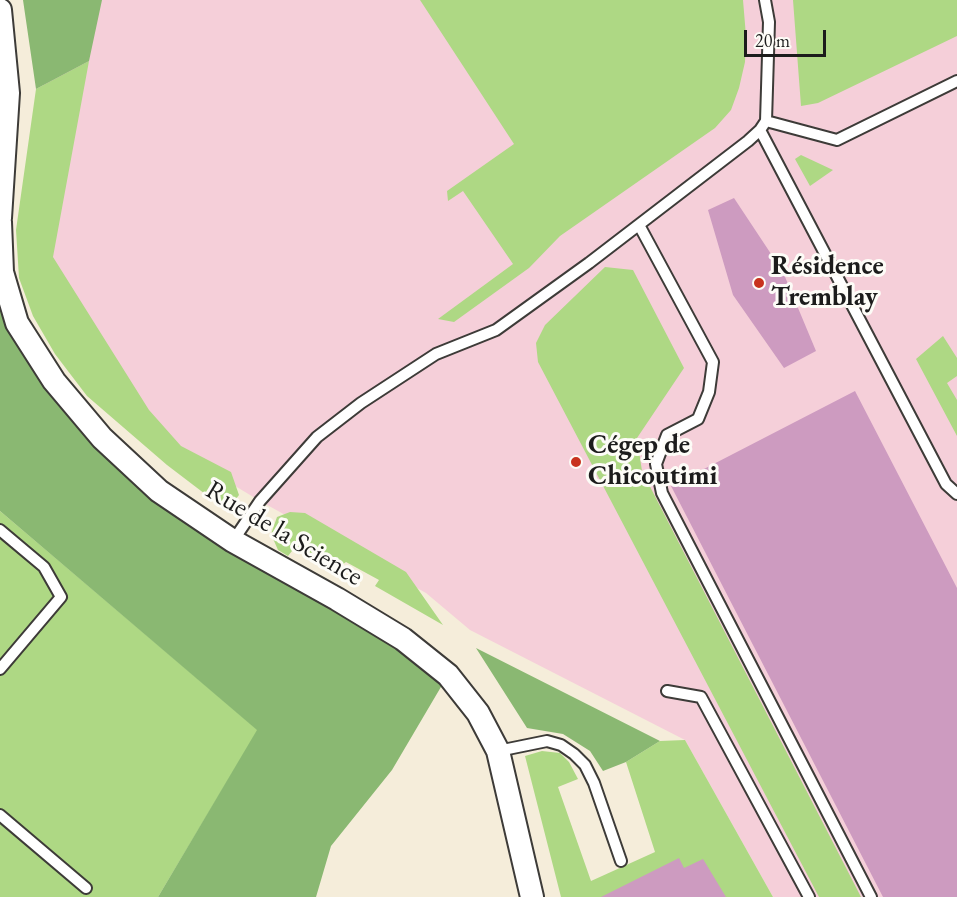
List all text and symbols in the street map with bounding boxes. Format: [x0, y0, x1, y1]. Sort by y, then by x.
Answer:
scale bar [747, 18, 830, 56]
text: 20 m [755, 29, 790, 52]
place label: Résidence Tremblay [771, 251, 884, 314]
marker: Résidence Tremblay [752, 276, 766, 290]
place label: Cégep de Chicoutimi [588, 430, 718, 493]
marker: Cégep de Chicoutimi [569, 455, 583, 469]
street label: Rue de la Science [200, 474, 368, 594]

